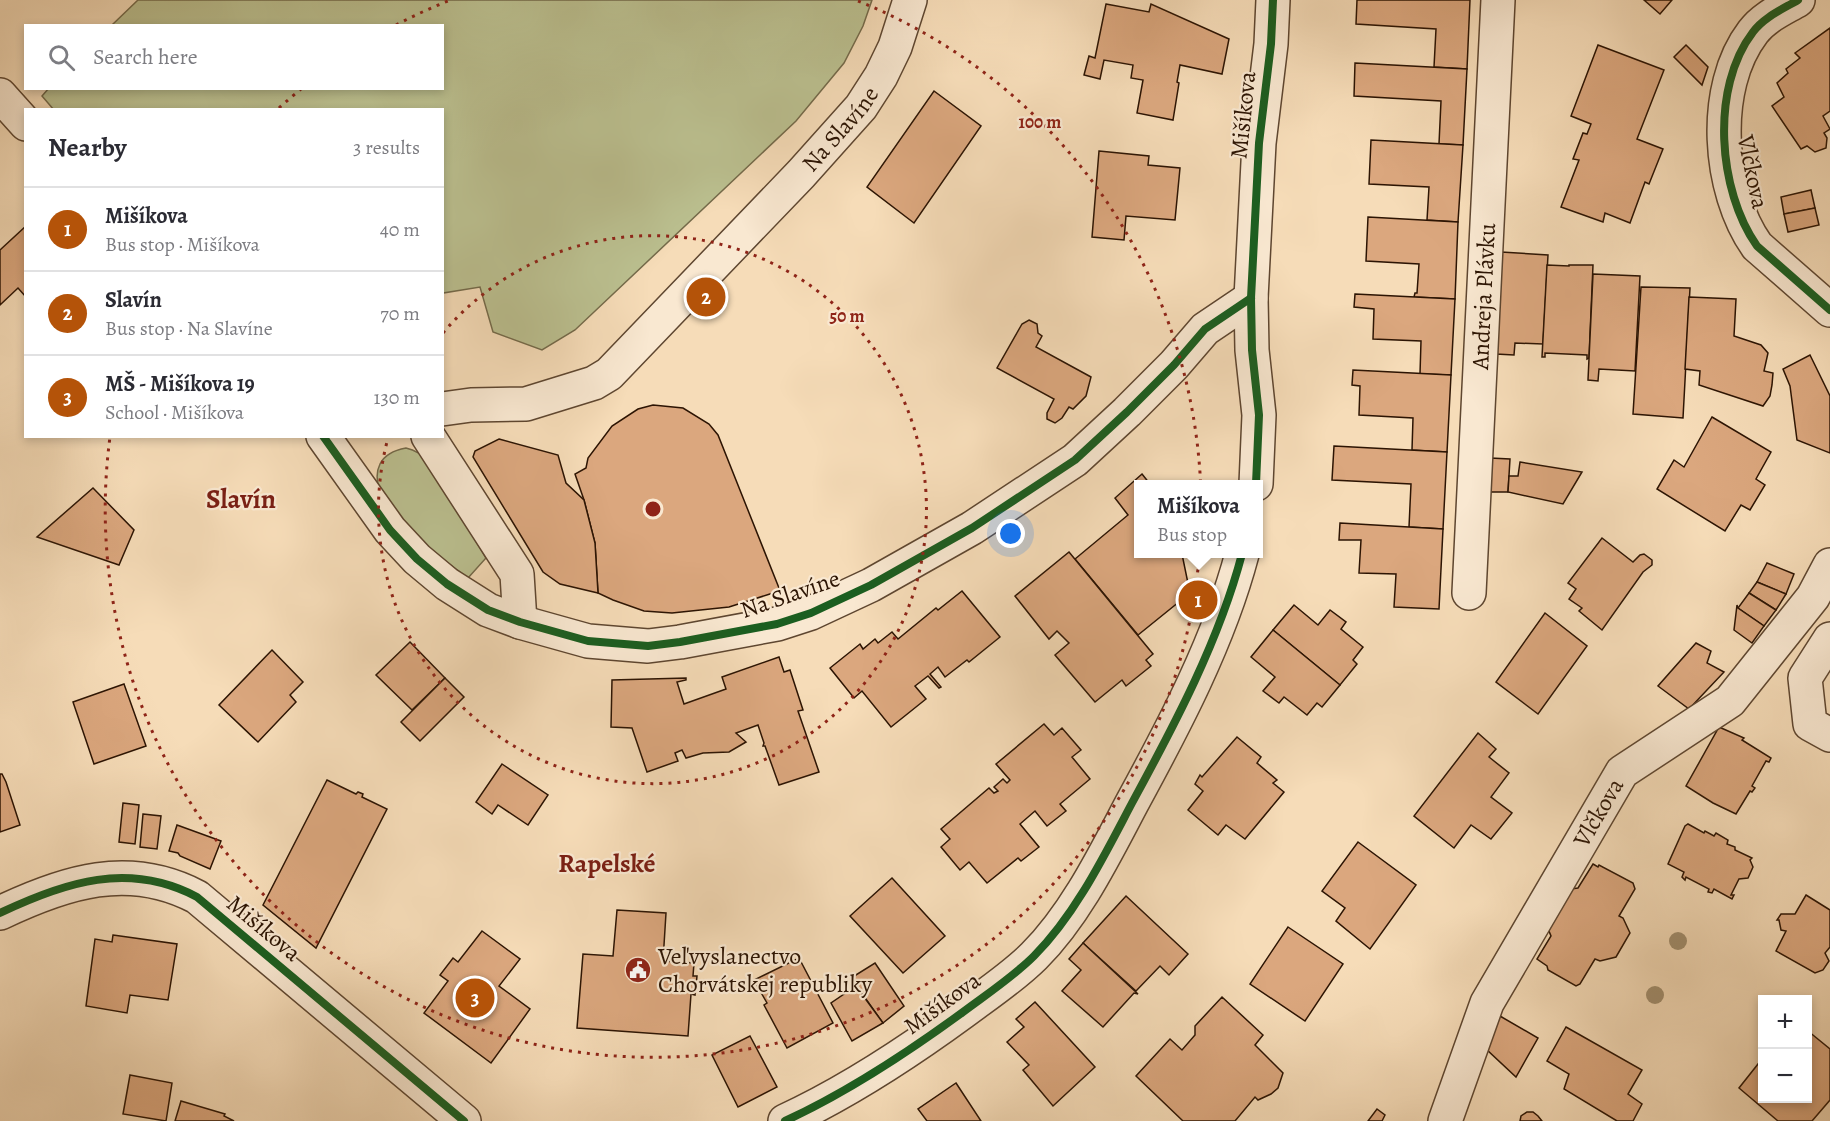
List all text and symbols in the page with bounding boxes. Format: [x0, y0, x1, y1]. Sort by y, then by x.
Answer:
search box [24, 24, 444, 90]
icon: search [45, 41, 78, 74]
text: Search here [93, 42, 198, 72]
street label: Mišíkova [1222, 69, 1264, 160]
street label: Na Slavíne [795, 80, 886, 179]
text: 100 m [1019, 110, 1061, 134]
text: Nearby [48, 130, 127, 165]
street label: Vlčkova [1729, 131, 1777, 213]
text: 3 results [353, 134, 420, 161]
text: Mišíkova [105, 201, 188, 231]
text: 1 [64, 216, 71, 243]
text: 40 m [380, 216, 420, 243]
street label: Andreja Plávku [1464, 222, 1503, 371]
text: Bus stop · Mišíkova [105, 231, 260, 258]
pin: 2 [686, 274, 726, 320]
text: Slavín [105, 285, 162, 315]
text: 2 [63, 300, 72, 327]
text: 70 m [380, 300, 420, 327]
text: 50 m [830, 304, 864, 328]
text: Bus stop · Na Slavíne [105, 315, 273, 342]
text: MŠ - Mišíkova 19 [105, 369, 255, 399]
text: 3 [63, 384, 72, 411]
text: 130 m [374, 384, 420, 411]
text: School · Mišíkova [105, 399, 244, 426]
popup [1134, 480, 1263, 558]
district label: Slavín [206, 481, 276, 517]
text: Mišíkova [1157, 491, 1240, 521]
centre of rings [643, 499, 663, 519]
your location [996, 519, 1025, 548]
text: Bus stop [1157, 521, 1227, 548]
street label: Na Slavíne [736, 562, 844, 626]
pin: 1 [1178, 578, 1218, 622]
street label: Vlčkova [1565, 771, 1632, 854]
district label: Rapelské [558, 846, 656, 881]
street label: Mišíkova [220, 888, 309, 969]
place label: Veľvyslanectvo Chorvátskej republiky [657, 940, 872, 1000]
public building icon: Veľvyslanectvo Chorvátskej republiky [623, 955, 653, 985]
street label: Mišíkova [897, 964, 988, 1042]
pin: 3 [456, 976, 494, 1020]
map controls [1758, 995, 1812, 1103]
button: + [1758, 995, 1812, 1049]
button: − [1758, 1049, 1812, 1103]

